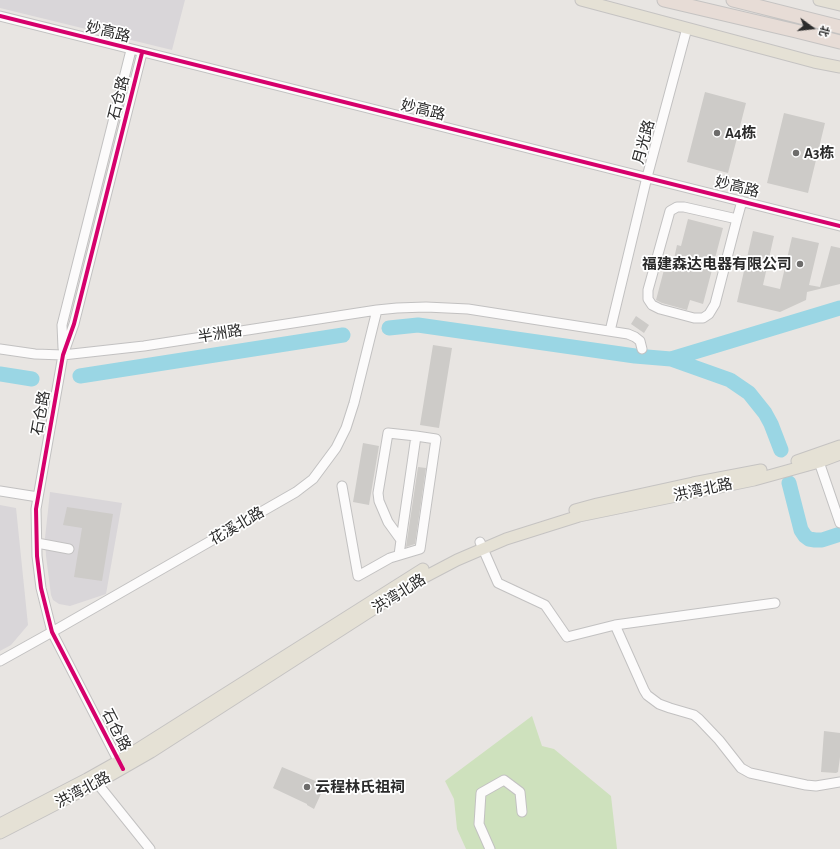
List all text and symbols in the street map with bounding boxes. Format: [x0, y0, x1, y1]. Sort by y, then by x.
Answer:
north arrow [792, 8, 832, 48]
street label: 妙高路 [84, 18, 132, 46]
text: 北 [817, 24, 831, 38]
street label: 石仓路 [105, 74, 133, 122]
street label: 妙高路 [399, 96, 447, 124]
street label: 月光路 [629, 118, 659, 166]
place label: A4栋 [725, 124, 757, 142]
marker: A4栋 [712, 128, 722, 138]
place label: A3栋 [804, 144, 834, 162]
marker: A3栋 [791, 148, 801, 158]
street label: 妙高路 [713, 173, 761, 201]
place label: 福建森达电器有限公司 [642, 255, 792, 273]
marker: 福建森达电器有限公司 [795, 259, 805, 269]
street label: 半洲路 [196, 322, 244, 346]
street label: 石仓路 [28, 389, 54, 437]
street label: 洪湾北路 [672, 475, 734, 505]
street label: 花溪北路 [207, 503, 267, 549]
street label: 洪湾北路 [369, 570, 429, 618]
street label: 石仓路 [98, 706, 134, 754]
street label: 洪湾北路 [52, 768, 114, 812]
place label: 云程林氏祖祠 [315, 778, 405, 796]
marker: 云程林氏祖祠 [302, 782, 312, 792]

